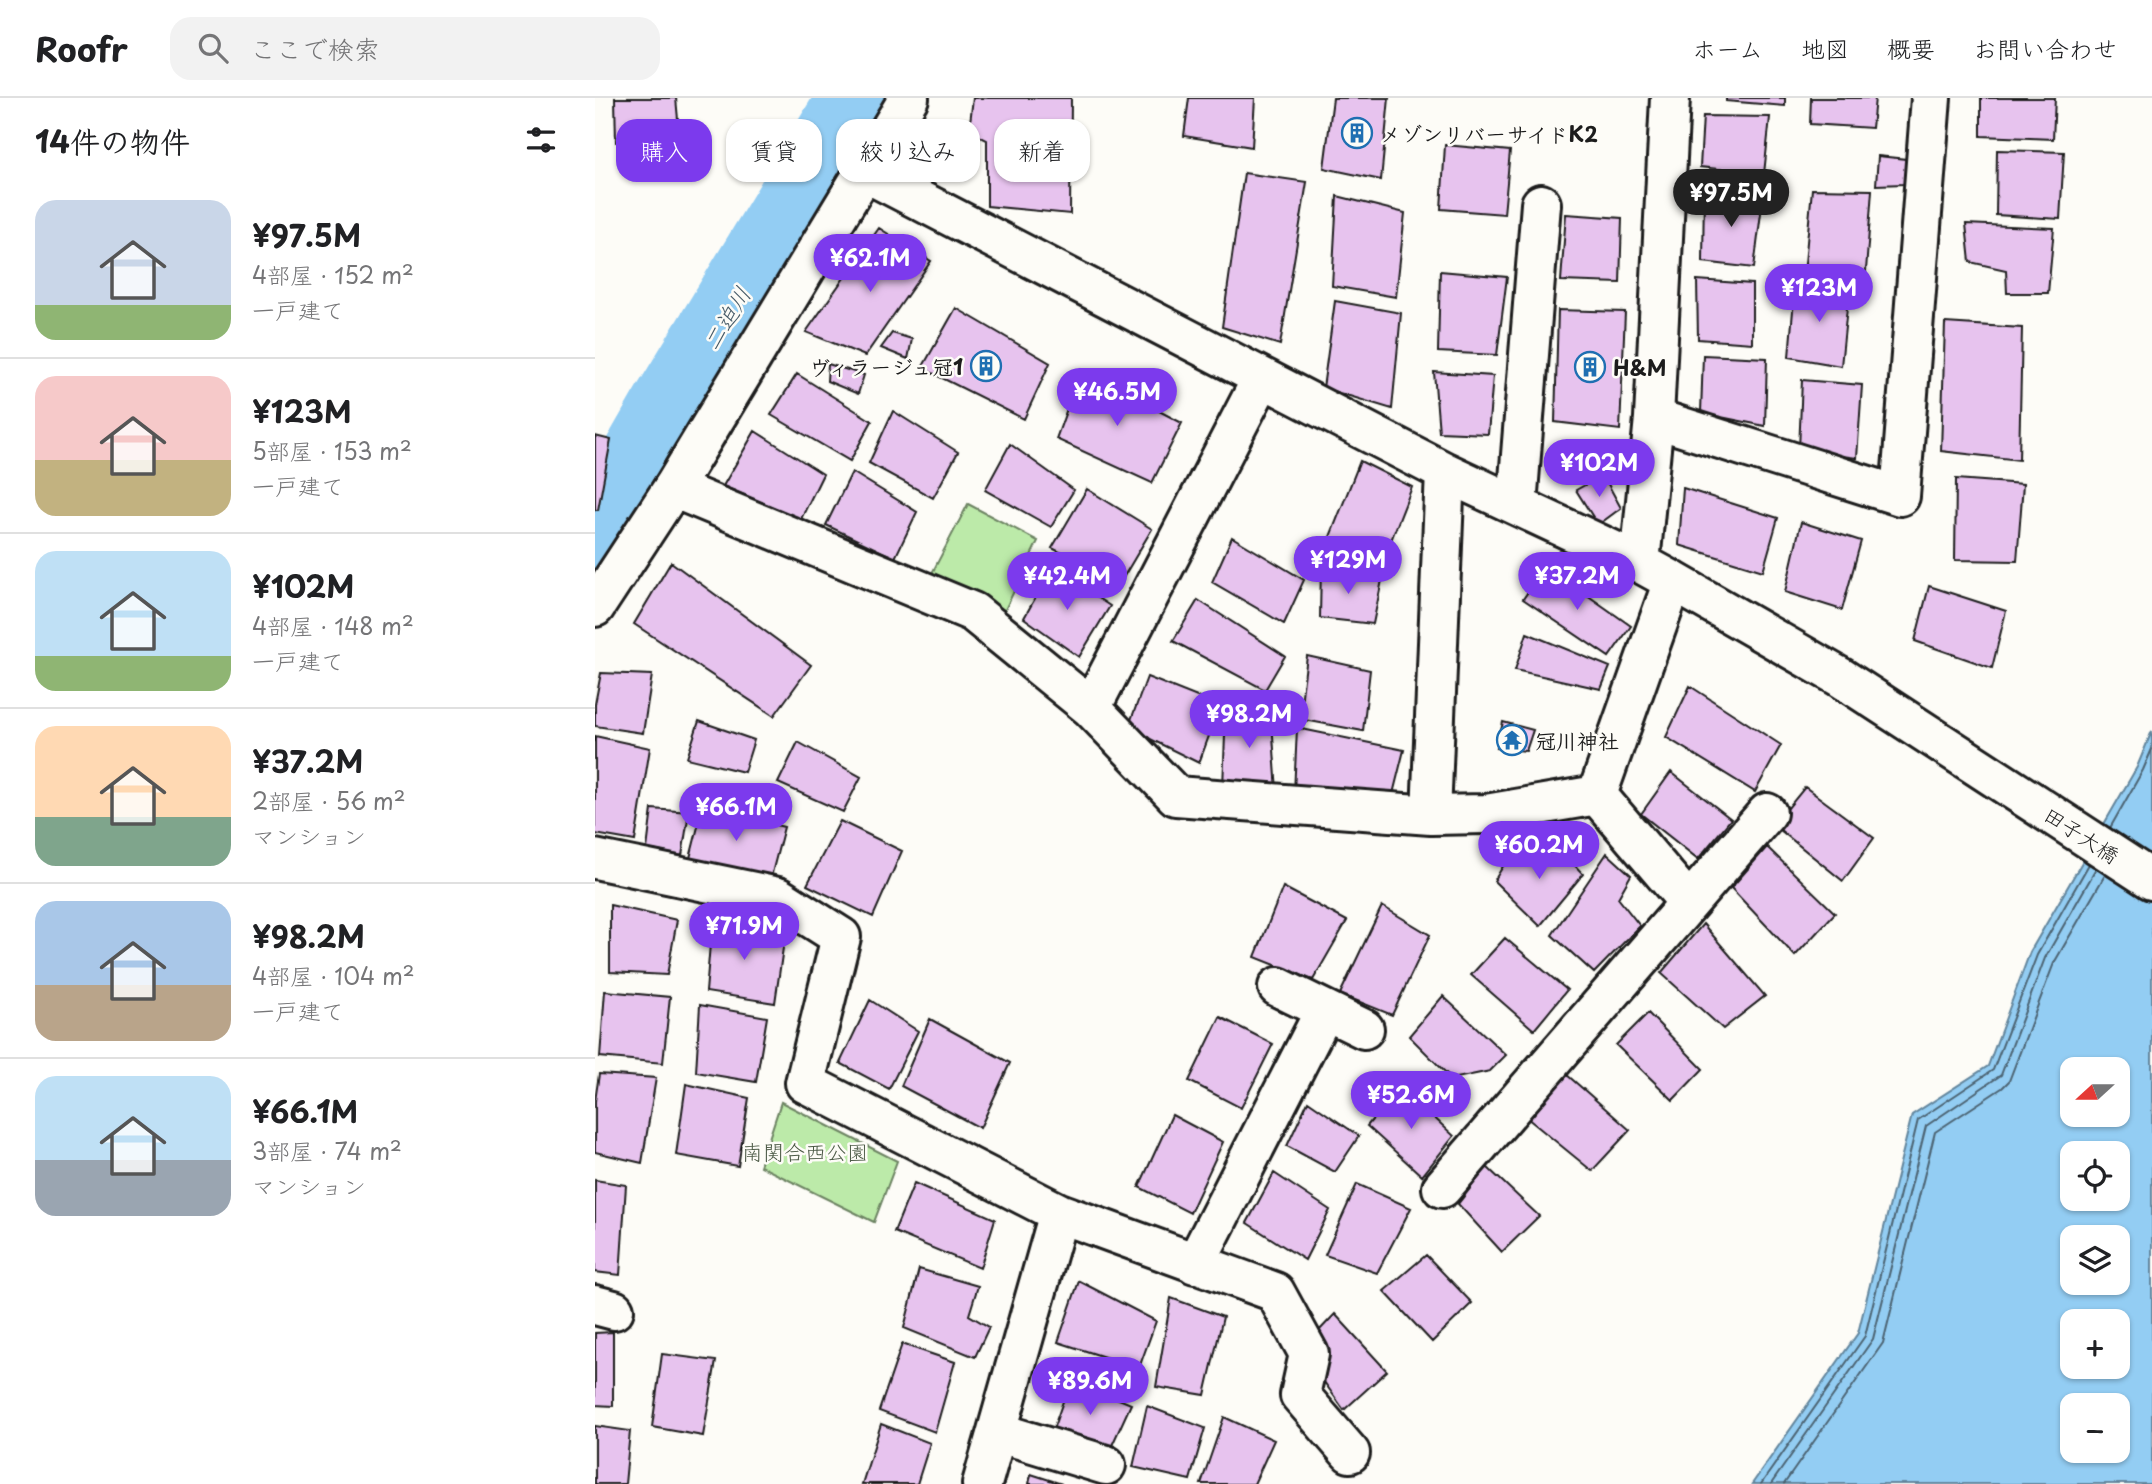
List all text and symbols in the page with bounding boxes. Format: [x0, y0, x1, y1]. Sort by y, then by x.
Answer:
search box [170, 17, 660, 80]
text: Roofr [35, 23, 128, 73]
icon: search [194, 29, 232, 67]
text: ここで検索 [250, 29, 380, 68]
text: ホーム [1692, 30, 1763, 66]
text: 地図 [1801, 30, 1849, 66]
text: 概要 [1887, 30, 1935, 66]
text: お問い合わせ [1973, 30, 2117, 66]
building icon: メゾンリバーサイドK2 [1340, 116, 1374, 150]
place label: メゾンリバーサイドK2 [1380, 117, 1598, 149]
text: 14件の物件 [35, 118, 190, 163]
chip: 購入 [616, 119, 712, 182]
chip: 賃貸 [726, 119, 822, 182]
chip: 絞り込み [836, 119, 980, 182]
chip: 新着 [994, 119, 1090, 182]
icon: filters [522, 121, 560, 159]
pin: ¥97.5M [1674, 170, 1788, 229]
text: ¥97.5M [1689, 174, 1773, 209]
text: ¥97.5M [252, 212, 361, 257]
icon: home [91, 228, 175, 312]
pin: ¥62.1M [813, 234, 927, 294]
text: ¥62.1M [830, 239, 910, 274]
text: 4部屋 · 152 m² [252, 257, 414, 292]
pin: ¥123M [1770, 264, 1868, 324]
text: ¥123M [1781, 269, 1857, 304]
water label: 二迫川 [693, 279, 759, 357]
text: 一戸建て [252, 292, 344, 327]
building icon: ヴィラージュ冠1 [969, 349, 1003, 383]
place label: ヴィラージュ冠1 [809, 350, 963, 382]
building icon: H&M [1573, 350, 1607, 384]
place label: H&M [1613, 351, 1666, 383]
pin: ¥46.5M [1060, 368, 1174, 428]
text: ¥46.5M [1073, 373, 1161, 408]
text: ¥123M [252, 388, 352, 433]
icon: home [91, 404, 175, 488]
text: 5部屋 · 153 m² [252, 433, 412, 468]
pin: ¥102M [1550, 440, 1648, 499]
text: ¥102M [1560, 444, 1638, 479]
text: 一戸建て [252, 468, 344, 503]
pin: ¥129M [1299, 536, 1397, 596]
text: ¥129M [1310, 541, 1386, 576]
pin: ¥42.4M [1010, 552, 1124, 612]
pin: ¥37.2M [1520, 552, 1634, 612]
text: ¥42.4M [1023, 557, 1111, 592]
text: ¥37.2M [1534, 557, 1620, 592]
text: ¥102M [252, 563, 355, 608]
icon: home [91, 579, 175, 663]
text: 4部屋 · 148 m² [252, 608, 414, 643]
text: 一戸建て [252, 643, 344, 678]
pin: ¥98.2M [1192, 690, 1306, 750]
text: ¥98.2M [1206, 695, 1292, 730]
temple icon: 冠川神社 [1495, 723, 1529, 757]
place label: 冠川神社 [1535, 724, 1619, 756]
text: ¥37.2M [252, 738, 363, 783]
icon: home [91, 754, 175, 838]
text: 2部屋 · 56 m² [252, 783, 406, 818]
pin: ¥66.1M [679, 784, 793, 843]
text: ¥66.1M [695, 788, 777, 823]
street label: 田子大橋 [2038, 798, 2126, 870]
text: マンション [252, 818, 366, 853]
pin: ¥60.2M [1482, 822, 1596, 881]
text: ¥60.2M [1494, 826, 1584, 861]
pin: ¥71.9M [687, 902, 801, 962]
text: ¥71.9M [705, 907, 783, 942]
text: ¥98.2M [252, 913, 365, 958]
icon: home [91, 929, 175, 1013]
text: 4部屋 · 104 m² [252, 958, 415, 993]
text: 一戸建て [252, 993, 344, 1028]
north arrow [2060, 1057, 2130, 1127]
map controls [2060, 1057, 2130, 1463]
pin: ¥52.6M [1354, 1072, 1468, 1131]
text: ¥52.6M [1367, 1076, 1455, 1111]
text: ¥66.1M [252, 1088, 358, 1133]
icon: home [91, 1104, 175, 1188]
text: 3部屋 · 74 m² [252, 1133, 402, 1168]
park label: 南関合西公園 [742, 1135, 868, 1167]
button: locate [2060, 1141, 2130, 1211]
text: マンション [252, 1168, 366, 1203]
button: layers [2060, 1225, 2130, 1295]
button: + [2060, 1309, 2130, 1379]
pin: ¥89.6M [1033, 1358, 1147, 1417]
text: ¥89.6M [1048, 1362, 1132, 1397]
button: − [2060, 1393, 2130, 1463]

